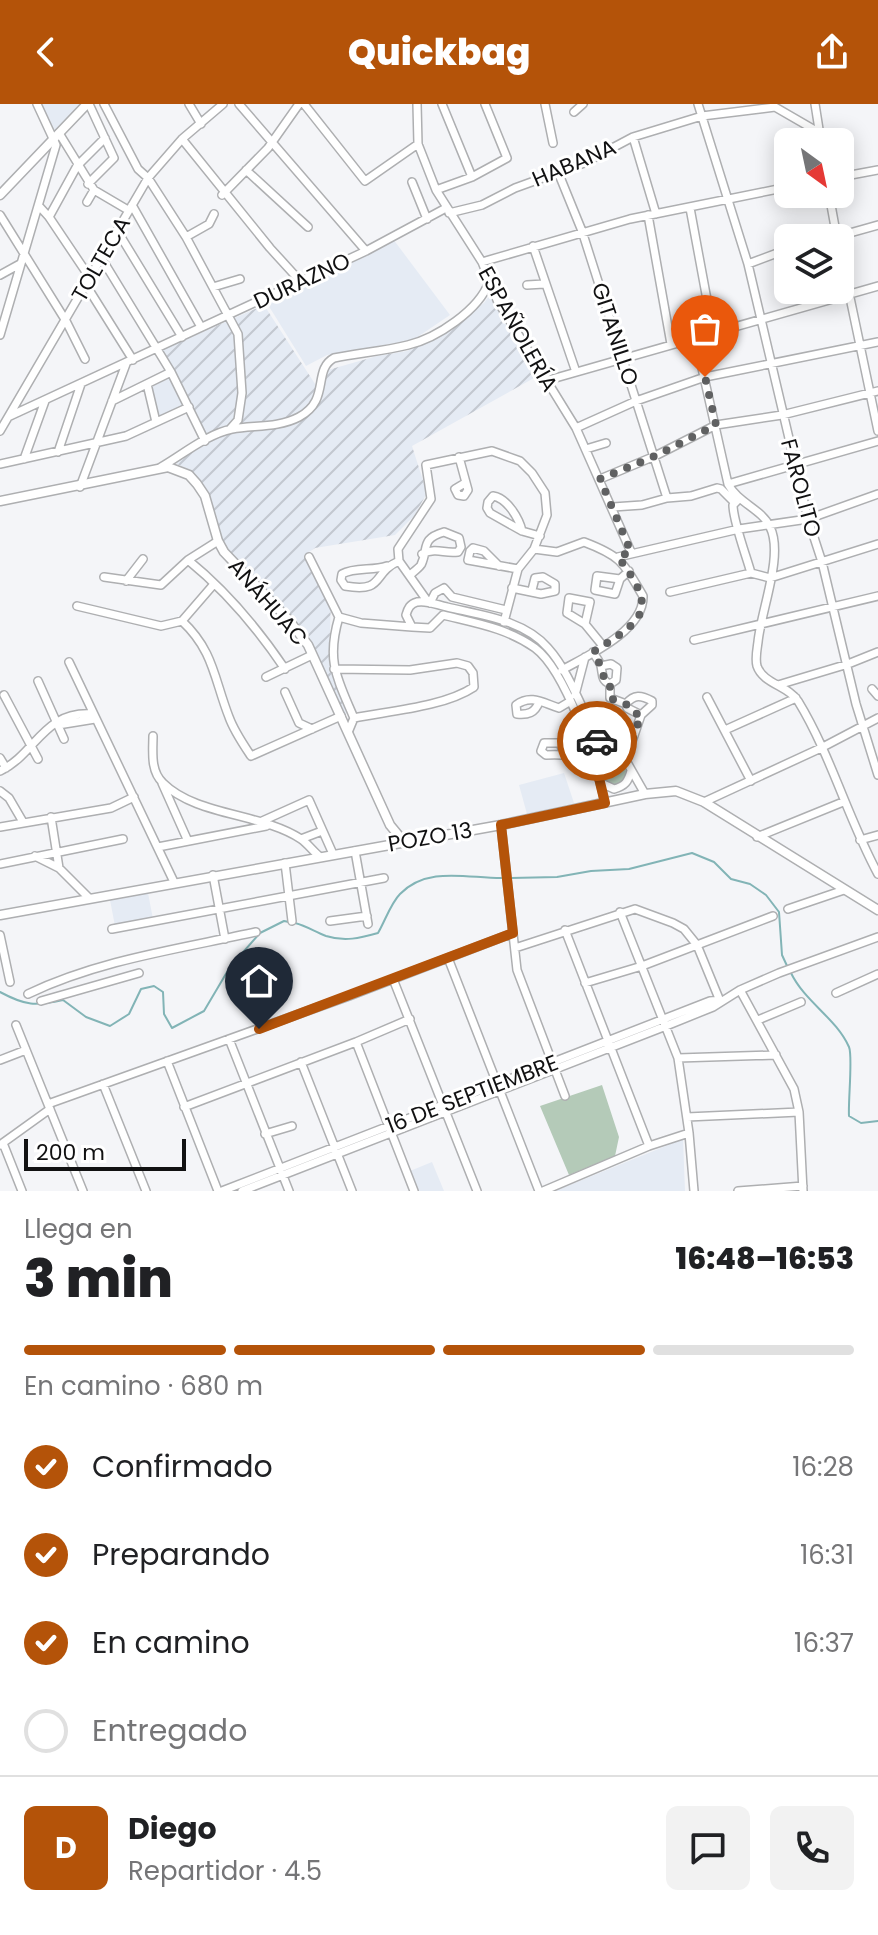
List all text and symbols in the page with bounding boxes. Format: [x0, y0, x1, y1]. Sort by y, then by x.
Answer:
text: Quickbag [348, 27, 530, 78]
icon: back [24, 30, 68, 74]
icon: share [810, 30, 854, 74]
north arrow [774, 128, 854, 208]
map controls [774, 128, 854, 304]
street label: HABANA [527, 131, 621, 195]
street label: TOLTECA [64, 211, 138, 307]
button: layers [774, 224, 854, 304]
street label: DURAZNO [249, 245, 355, 317]
street label: ESPAÑOLERÍA [471, 261, 565, 397]
street label: GITANILLO [584, 279, 646, 389]
pin [671, 295, 739, 377]
icon: bag [683, 307, 727, 351]
street label: FAROLITO [773, 435, 829, 541]
street label: ANÁHUAC [221, 551, 315, 653]
courier [557, 701, 637, 781]
icon: car [575, 719, 619, 763]
street label: POZO 13 [385, 814, 475, 860]
pin [225, 947, 293, 1029]
icon: home [237, 959, 281, 1003]
street label: 16 DE SEPTIEMBRE [381, 1047, 563, 1141]
scale bar [24, 1135, 186, 1171]
text: 200 m [36, 1137, 105, 1168]
text: Llega en [24, 1211, 133, 1247]
text: 16:48–16:53 [676, 1237, 854, 1280]
text: 3 min [24, 1242, 173, 1315]
text: En camino · 680 m [24, 1368, 263, 1404]
icon: check [24, 1445, 68, 1489]
text: Confirmado [92, 1445, 273, 1488]
text: 16:28 [792, 1449, 854, 1485]
icon: check [24, 1533, 68, 1577]
text: Preparando [92, 1533, 270, 1576]
text: 16:31 [800, 1537, 854, 1573]
icon: check [24, 1621, 68, 1665]
text: En camino [92, 1621, 250, 1664]
text: 16:37 [794, 1625, 854, 1661]
text: Entregado [92, 1709, 247, 1752]
button: chat [666, 1806, 750, 1890]
button: phone [770, 1806, 854, 1890]
text: Diego [128, 1807, 217, 1850]
text: D [55, 1826, 77, 1869]
text: Repartidor · 4.5 [128, 1853, 322, 1889]

